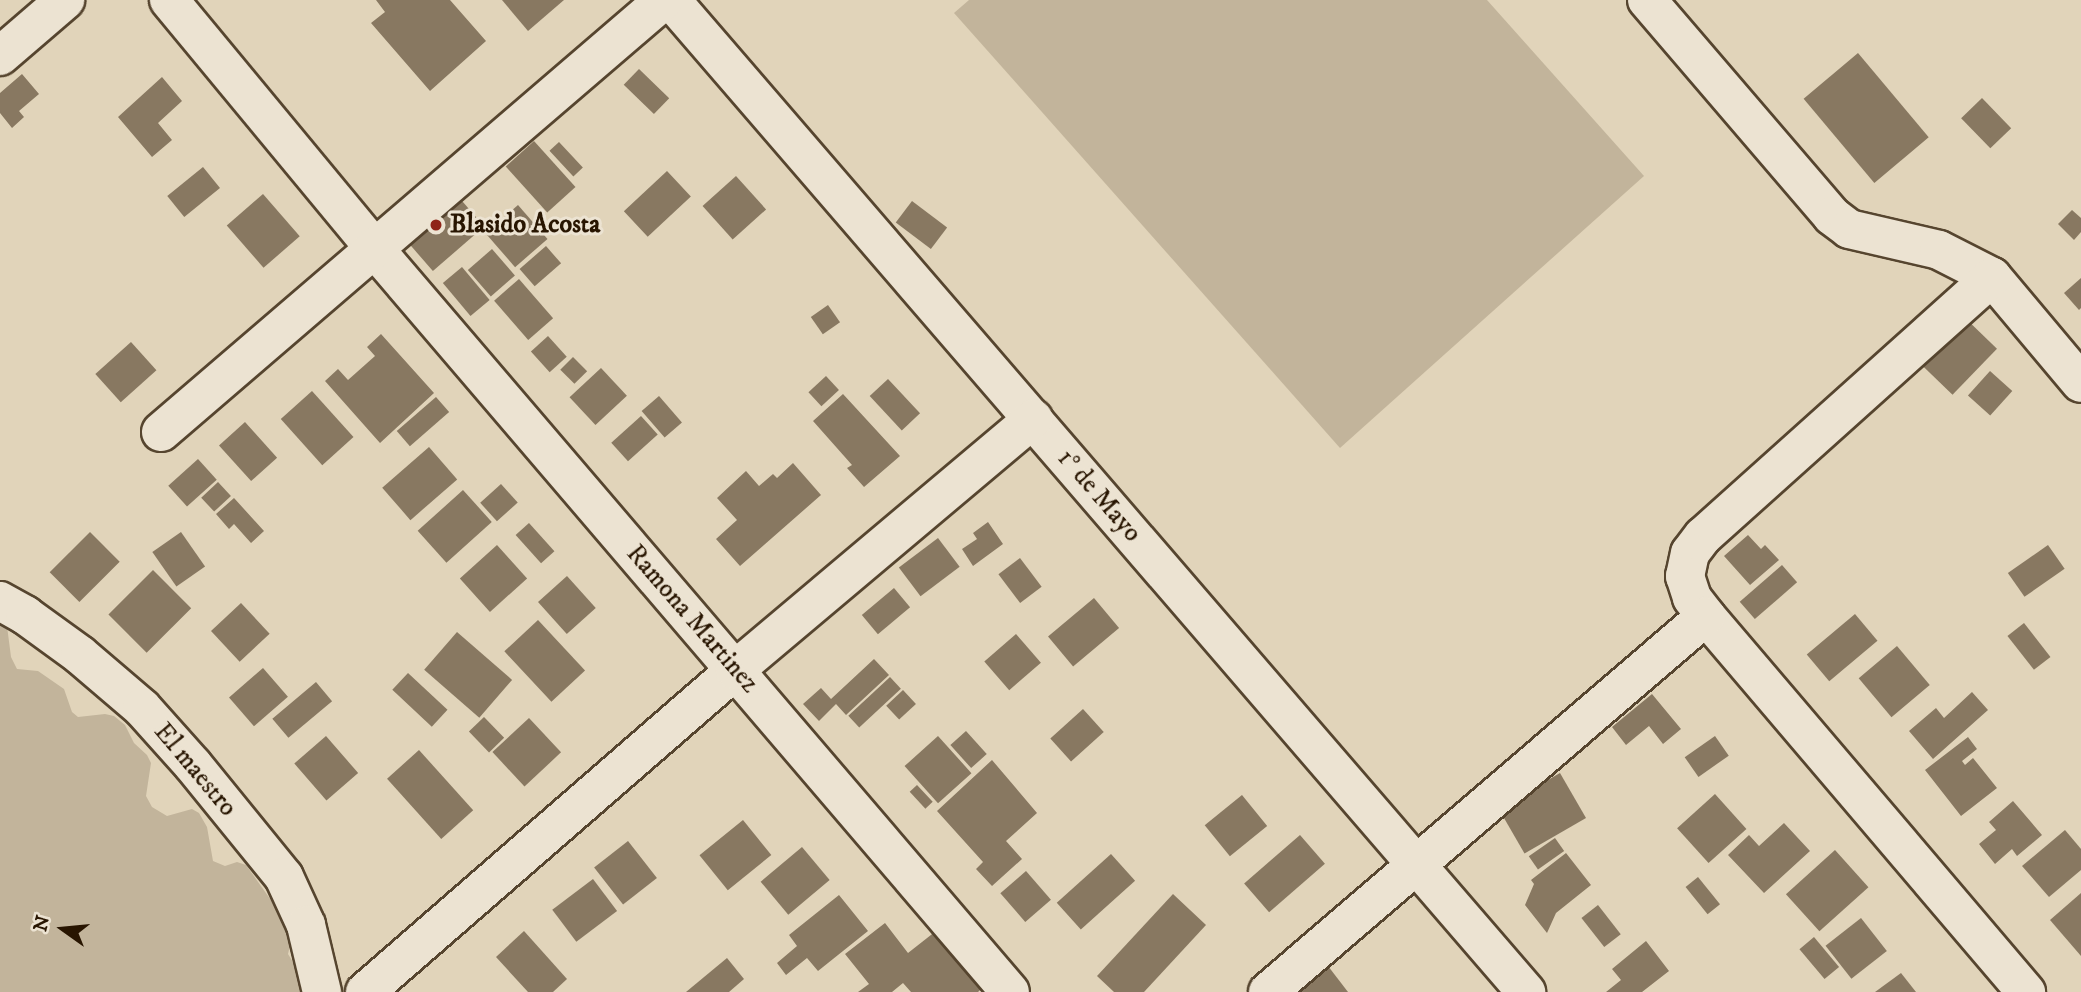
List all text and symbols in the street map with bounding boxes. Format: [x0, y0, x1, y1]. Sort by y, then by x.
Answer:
place label: Blasido Acosta [450, 209, 600, 241]
marker: Blasido Acosta [428, 217, 444, 233]
street label: 1° de Mayo [1050, 443, 1148, 549]
street label: Ramona Martinez [619, 539, 765, 699]
street label: El maestro [147, 717, 243, 823]
north arrow [28, 894, 98, 964]
text: N [29, 913, 55, 934]

